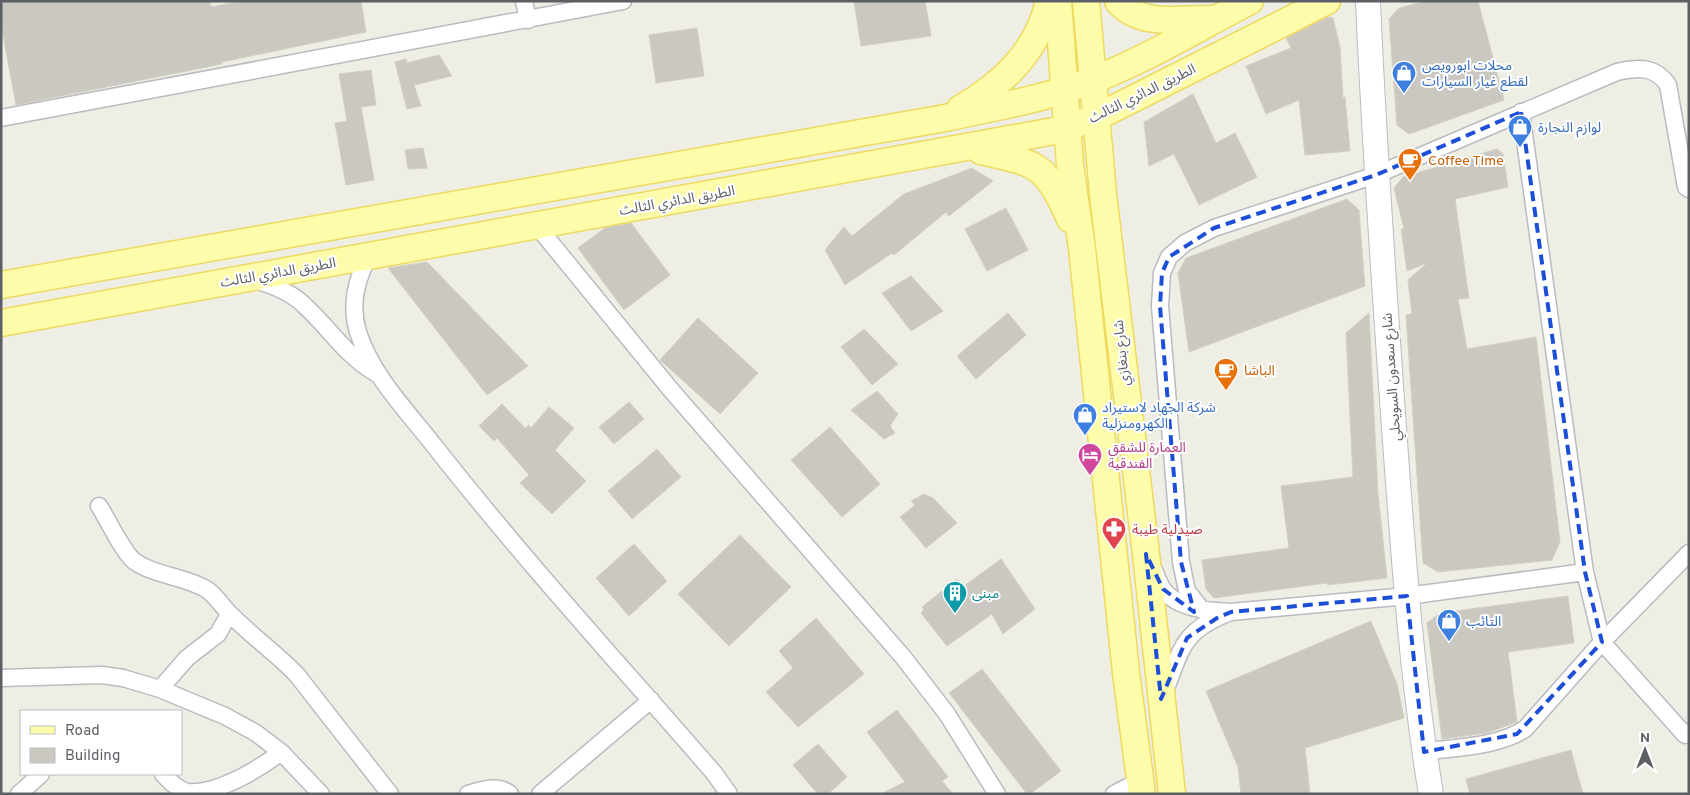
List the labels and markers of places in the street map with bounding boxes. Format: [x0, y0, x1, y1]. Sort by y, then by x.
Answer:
place label: محلات ابورويص لقطع غيار السيارات [1422, 58, 1528, 92]
shop icon: محلات ابورويص لقطع غيار السيارات [1391, 60, 1417, 94]
shop icon: لوازم النجارة [1507, 114, 1533, 148]
place label: لوازم النجارة [1538, 120, 1601, 138]
cafe icon: Coffee Time [1397, 147, 1423, 181]
place label: Coffee Time [1428, 153, 1504, 170]
cafe icon: الباشا [1213, 357, 1239, 391]
place label: الباشا [1244, 363, 1275, 380]
place label: شركة الجهاد لاستيراد الكهرومنزلية [1102, 400, 1216, 433]
shop icon: شركة الجهاد لاستيراد الكهرومنزلية [1072, 402, 1098, 436]
place label: العمارة للشقق الفندقية [1108, 440, 1186, 473]
hotel icon: العمارة للشقق الفندقية [1077, 442, 1103, 476]
pharmacy icon: صيدلية طيبة [1101, 516, 1127, 550]
place label: صيدلية طيبة [1132, 522, 1203, 539]
building icon: مبنى [942, 580, 968, 614]
place label: مبنى [972, 586, 999, 603]
shop icon: التائب [1436, 608, 1462, 642]
place label: التائب [1466, 614, 1501, 631]

